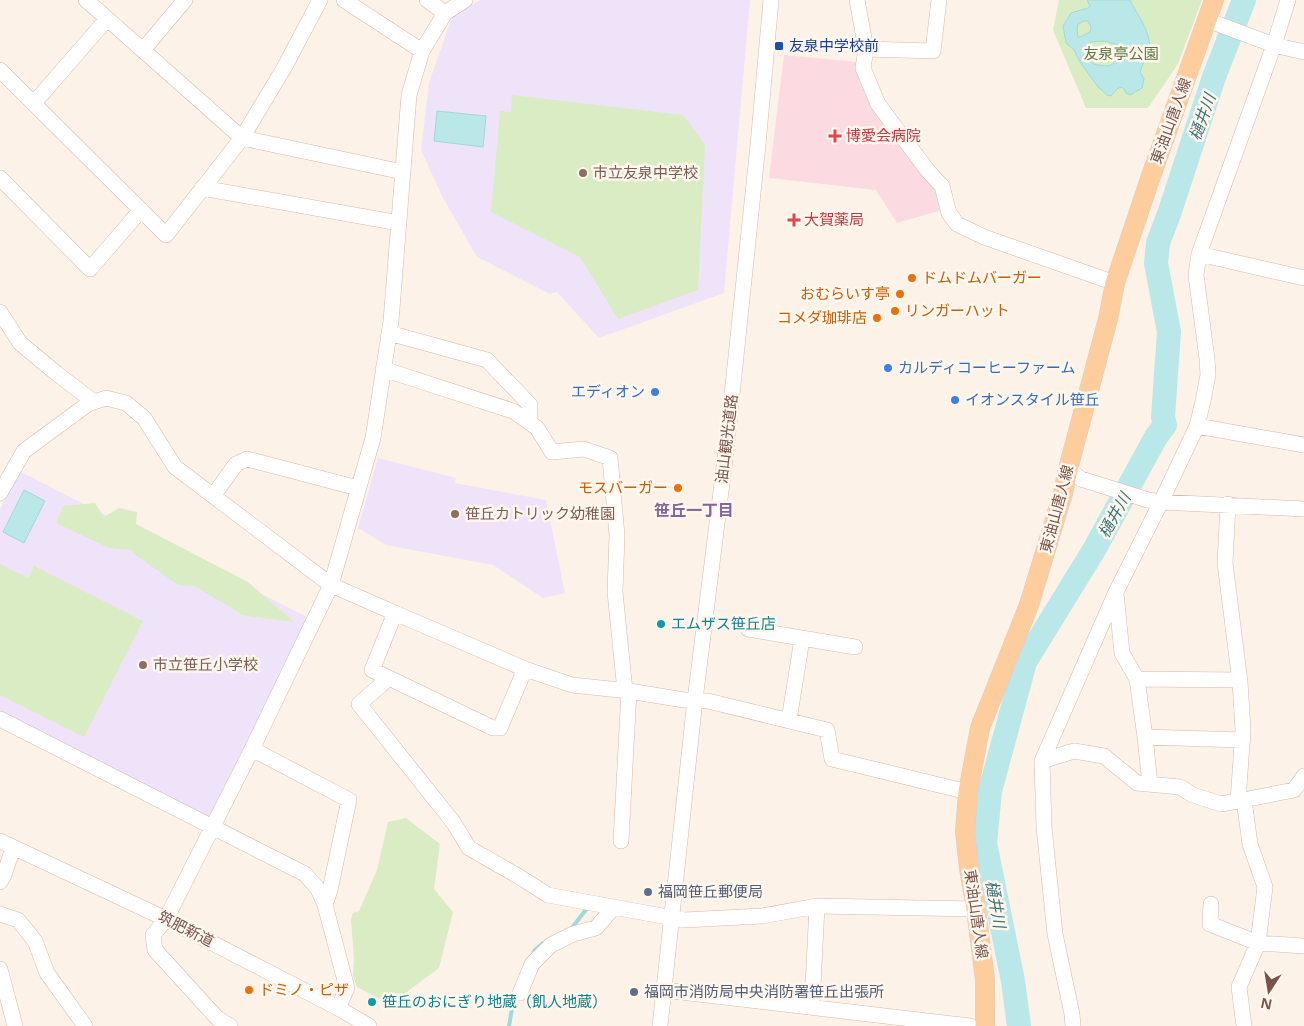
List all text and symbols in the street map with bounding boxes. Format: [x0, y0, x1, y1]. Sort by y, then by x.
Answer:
place label: 友泉中学校前 [789, 35, 879, 55]
marker: 友泉中学校前 [773, 40, 785, 52]
park label: 友泉亭公園 [1083, 43, 1159, 63]
street label: 東油山唐人線 [1145, 75, 1195, 166]
water label: 樋井川 [1183, 89, 1221, 143]
place label: 博愛会病院 [846, 125, 921, 145]
marker: 博愛会病院 [828, 129, 842, 143]
place label: 市立友泉中学校 [593, 162, 698, 182]
marker: 市立友泉中学校 [577, 167, 589, 179]
place label: 大賀薬局 [804, 209, 864, 229]
marker: 大賀薬局 [788, 214, 800, 226]
place label: ドムドムバーガー [922, 267, 1042, 287]
marker: ドムドムバーガー [906, 272, 918, 284]
place label: おむらいす亭 [800, 283, 890, 303]
marker: おむらいす亭 [894, 288, 906, 300]
place label: リンガーハット [905, 300, 1010, 320]
marker: リンガーハット [889, 305, 901, 317]
place label: コメダ珈琲店 [777, 307, 867, 327]
marker: コメダ珈琲店 [871, 312, 883, 324]
place label: カルディコーヒーファーム [898, 357, 1076, 377]
marker: カルディコーヒーファーム [882, 362, 894, 374]
place label: エディオン [571, 381, 645, 401]
marker: エディオン [649, 386, 661, 398]
place label: イオンスタイル笹丘 [965, 389, 1100, 409]
street label: 油山観光道路 [711, 393, 741, 485]
marker: イオンスタイル笹丘 [949, 394, 961, 406]
street label: 東油山唐人線 [1035, 463, 1077, 555]
place label: モスバーガー [578, 477, 668, 497]
marker: モスバーガー [672, 482, 684, 494]
water label: 樋井川 [1093, 487, 1136, 541]
district label: 笹丘一丁目 [654, 499, 734, 521]
place label: 笹丘カトリック幼稚園 [465, 503, 615, 523]
marker: 笹丘カトリック幼稚園 [449, 508, 461, 520]
place label: エムザス笹丘店 [671, 613, 776, 633]
marker: エムザス笹丘店 [655, 618, 667, 630]
place label: 市立笹丘小学校 [153, 654, 258, 674]
marker: 市立笹丘小学校 [137, 659, 149, 671]
street label: 東油山唐人線 [961, 868, 993, 960]
water label: 樋井川 [981, 878, 1011, 932]
place label: 福岡笹丘郵便局 [658, 881, 763, 901]
marker: 福岡笹丘郵便局 [642, 886, 654, 898]
street label: 筑肥新道 [155, 906, 218, 951]
north arrow [1244, 966, 1294, 1016]
place label: ドミノ・ピザ [259, 979, 349, 999]
place label: 福岡市消防局中央消防署笹丘出張所 [644, 981, 884, 1001]
marker: ドミノ・ピザ [243, 984, 255, 996]
marker: 福岡市消防局中央消防署笹丘出張所 [628, 986, 640, 998]
place label: 笹丘のおにぎり地蔵（飢人地蔵） [382, 991, 607, 1011]
text: N [1259, 994, 1274, 1015]
marker: 笹丘のおにぎり地蔵（飢人地蔵） [366, 996, 378, 1008]

